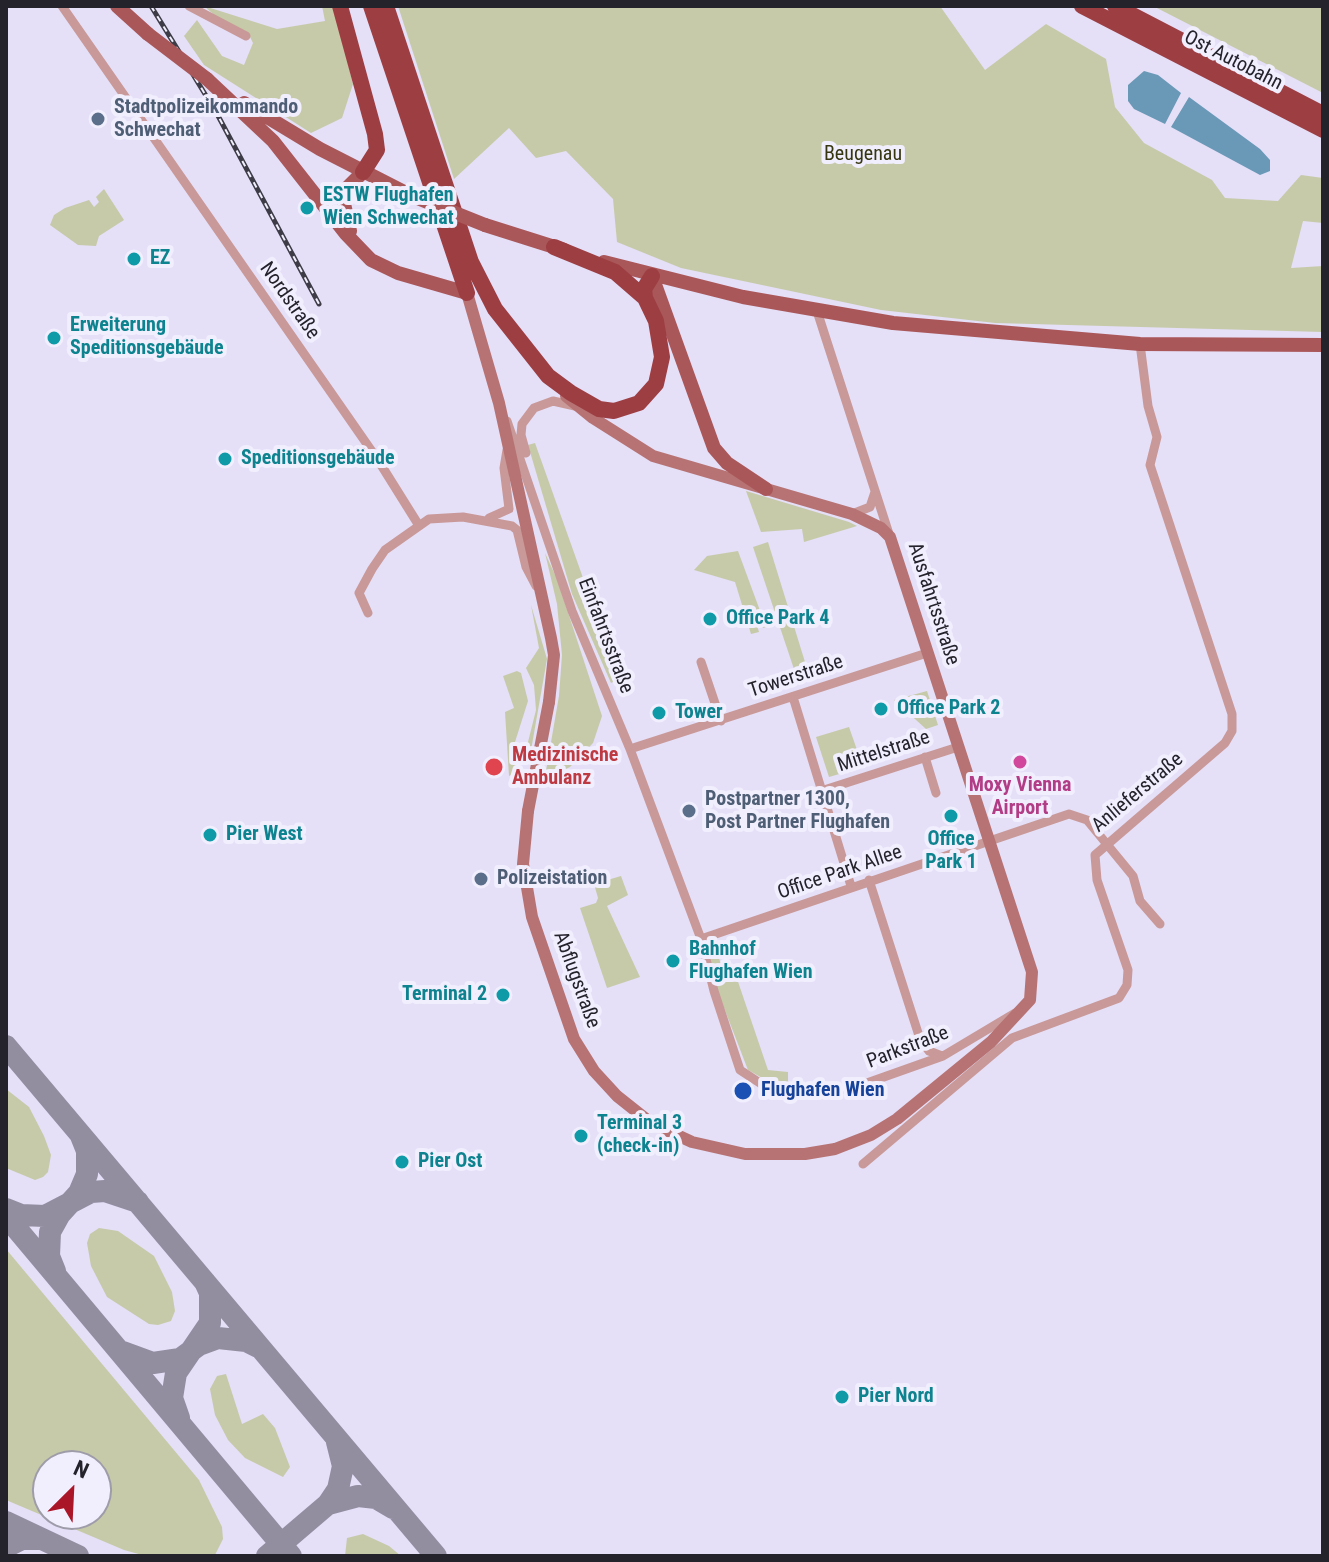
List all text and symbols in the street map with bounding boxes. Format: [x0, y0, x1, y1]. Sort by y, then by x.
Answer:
street label: Ost Autobahn [1180, 26, 1286, 96]
place label: Stadtpolizeikommando Schwechat [114, 96, 298, 143]
marker: Stadtpolizeikommando Schwechat [89, 110, 107, 128]
park label: Beugenau [824, 143, 902, 167]
place label: ESTW Flughafen Wien Schwechat [323, 184, 454, 231]
marker: ESTW Flughafen Wien Schwechat [298, 199, 316, 217]
place label: EZ [150, 247, 170, 271]
marker: EZ [125, 250, 143, 268]
street label: Nordstraße [254, 258, 324, 344]
place label: Erweiterung Speditionsgebäude [70, 314, 224, 361]
marker: Erweiterung Speditionsgebäude [45, 329, 63, 347]
place label: Speditionsgebäude [241, 447, 395, 471]
marker: Speditionsgebäude [216, 450, 234, 468]
street label: Ausfahrtsstraße [902, 540, 964, 668]
street label: Einfahrtsstraße [572, 575, 638, 697]
place label: Office Park 4 [726, 607, 829, 631]
marker: Office Park 4 [701, 610, 719, 628]
street label: Towerstraße [746, 650, 846, 704]
place label: Office Park 2 [897, 697, 1000, 721]
marker: Office Park 2 [872, 700, 890, 718]
place label: Tower [675, 701, 723, 725]
marker: Tower [650, 704, 668, 722]
street label: Mittelstraße [835, 726, 933, 778]
place label: Medizinische Ambulanz [512, 744, 618, 791]
street label: Anlieferstraße [1088, 748, 1188, 838]
marker: Moxy Vienna Airport [1011, 753, 1029, 771]
marker: Medizinische Ambulanz [483, 756, 505, 778]
place label: Moxy Vienna Airport [969, 774, 1071, 821]
place label: Postpartner 1300, Post Partner Flughafen [705, 788, 890, 835]
marker: Postpartner 1300, Post Partner Flughafen [680, 802, 698, 820]
marker: Office Park 1 [942, 807, 960, 825]
place label: Pier West [226, 823, 303, 847]
marker: Pier West [201, 826, 219, 844]
place label: Office Park 1 [925, 828, 977, 875]
street label: Office Park Allee [775, 841, 905, 905]
place label: Polizeistation [497, 867, 607, 891]
marker: Polizeistation [472, 870, 490, 888]
street label: Abflugstraße [547, 928, 605, 1032]
place label: Bahnhof Flughafen Wien [689, 938, 813, 985]
marker: Bahnhof Flughafen Wien [664, 952, 682, 970]
place label: Terminal 2 [402, 983, 487, 1007]
marker: Terminal 2 [494, 986, 512, 1004]
street label: Parkstraße [864, 1021, 952, 1075]
place label: Flughafen Wien [761, 1079, 885, 1103]
marker: Flughafen Wien [732, 1080, 754, 1102]
place label: Terminal 3 (check-in) [597, 1112, 682, 1159]
marker: Terminal 3 (check-in) [572, 1127, 590, 1145]
place label: Pier Ost [418, 1150, 482, 1174]
marker: Pier Ost [393, 1153, 411, 1171]
place label: Pier Nord [858, 1385, 934, 1409]
marker: Pier Nord [833, 1388, 851, 1406]
north arrow [32, 1450, 112, 1530]
text: N [70, 1455, 92, 1484]

